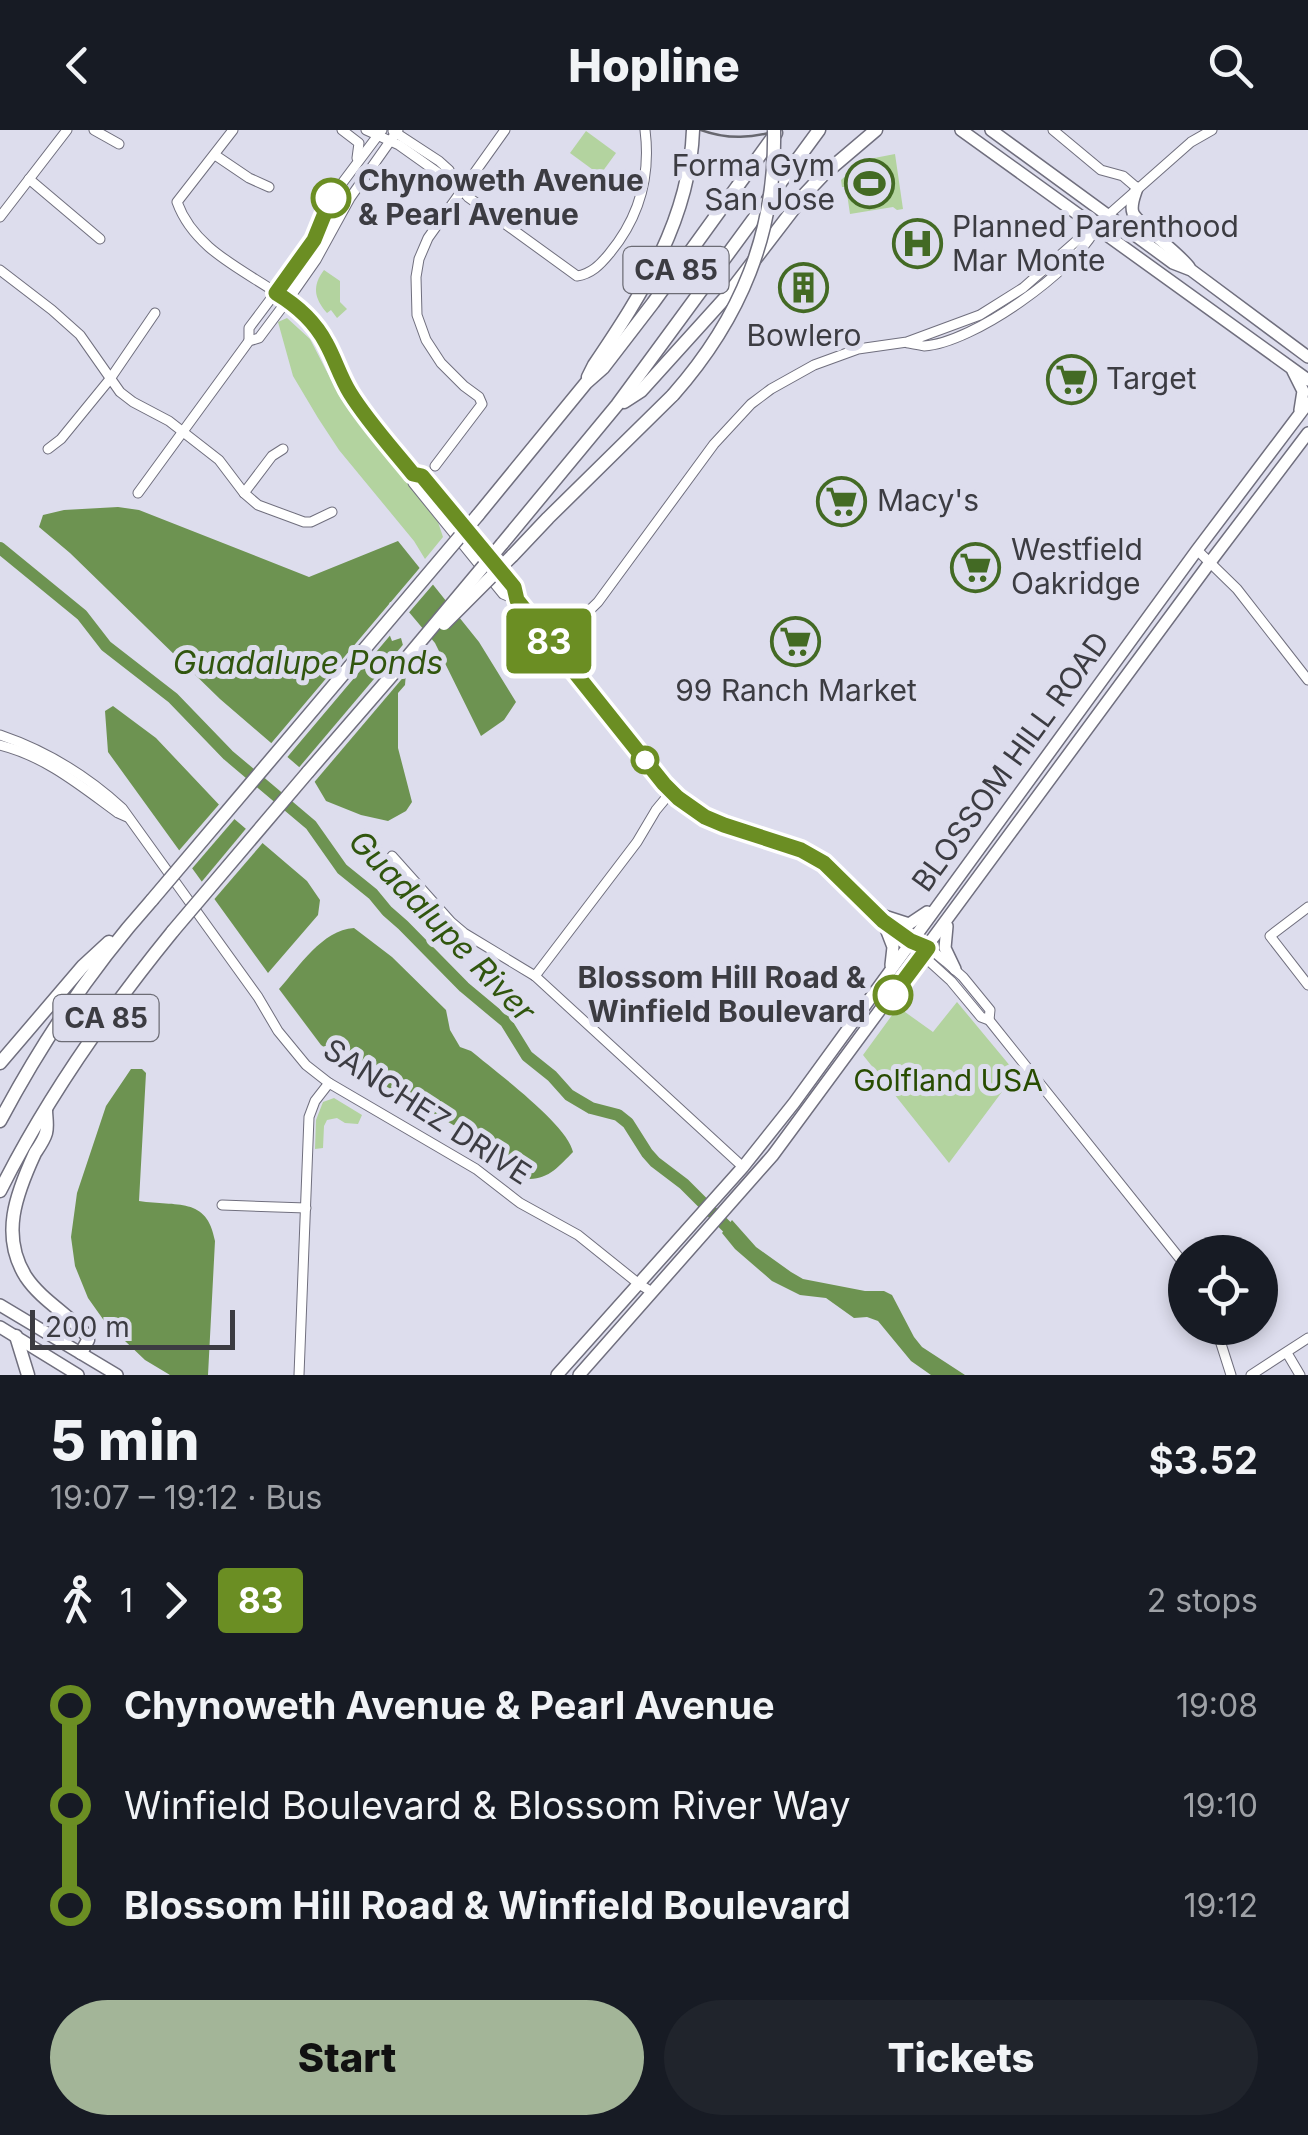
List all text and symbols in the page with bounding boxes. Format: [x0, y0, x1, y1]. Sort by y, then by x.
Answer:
icon: back [50, 38, 105, 93]
text: Hopline [568, 38, 740, 93]
icon: search [1203, 38, 1258, 93]
place label: Forma Gym San Jose [672, 147, 835, 217]
sports icon: Forma Gym San Jose [844, 157, 896, 209]
place label: Chynoweth Avenue & Pearl Avenue [358, 162, 644, 232]
marker: Chynoweth Avenue & Pearl Avenue [312, 179, 350, 217]
place label: Planned Parenthood Mar Monte [952, 208, 1239, 278]
hospital icon: Planned Parenthood Mar Monte [891, 218, 943, 270]
road number: CA 85 [624, 247, 728, 293]
building icon: Bowlero [778, 261, 830, 313]
place label: Bowlero [746, 317, 862, 353]
supermarket icon: Target [1045, 353, 1097, 405]
place label: Target [1106, 360, 1197, 396]
supermarket icon: Macy's [816, 475, 868, 527]
place label: Macy's [877, 482, 979, 518]
place label: Westfield Oakridge [1011, 531, 1143, 601]
supermarket icon: Westfield Oakridge [950, 541, 1002, 593]
line badge: 83 [504, 608, 594, 674]
supermarket icon: 99 Ranch Market [770, 616, 822, 668]
text: 83 [526, 620, 572, 662]
street label: BLOSSOM HILL ROAD [904, 625, 1116, 898]
water label: Guadalupe Ponds [173, 643, 443, 682]
place label: 99 Ranch Market [675, 672, 917, 708]
unlabelled marker [632, 747, 658, 773]
water label: Guadalupe River [341, 822, 544, 1030]
place label: Blossom Hill Road & Winfield Boulevard [578, 959, 867, 1029]
marker: Blossom Hill Road & Winfield Boulevard [874, 976, 912, 1014]
road number: CA 85 [54, 995, 158, 1041]
street label: SANCHEZ DRIVE [317, 1031, 538, 1192]
park label: Golfland USA [853, 1062, 1043, 1098]
map controls [1168, 1235, 1278, 1345]
button: locate [1168, 1235, 1278, 1345]
scale bar [30, 1305, 235, 1350]
text: 200 m [45, 1310, 130, 1344]
text: 5 min [50, 1407, 199, 1473]
text: $3.52 [1149, 1437, 1258, 1483]
text: 19:07 – 19:12 · Bus [50, 1478, 322, 1517]
icon: walk [50, 1573, 105, 1628]
icon: forward [148, 1573, 203, 1628]
text: 83 [238, 1579, 283, 1621]
text: 1 [120, 1581, 133, 1620]
text: 2 stops [1147, 1581, 1258, 1620]
text: Chynoweth Avenue & Pearl Avenue [124, 1682, 775, 1728]
text: 19:08 [1176, 1686, 1258, 1725]
text: Winfield Boulevard & Blossom River Way [124, 1782, 851, 1828]
text: 19:10 [1183, 1786, 1258, 1825]
text: Blossom Hill Road & Winfield Boulevard [124, 1882, 851, 1928]
text: 19:12 [1183, 1886, 1258, 1925]
button: Start [50, 2000, 644, 2115]
button: Tickets [664, 2000, 1258, 2115]

